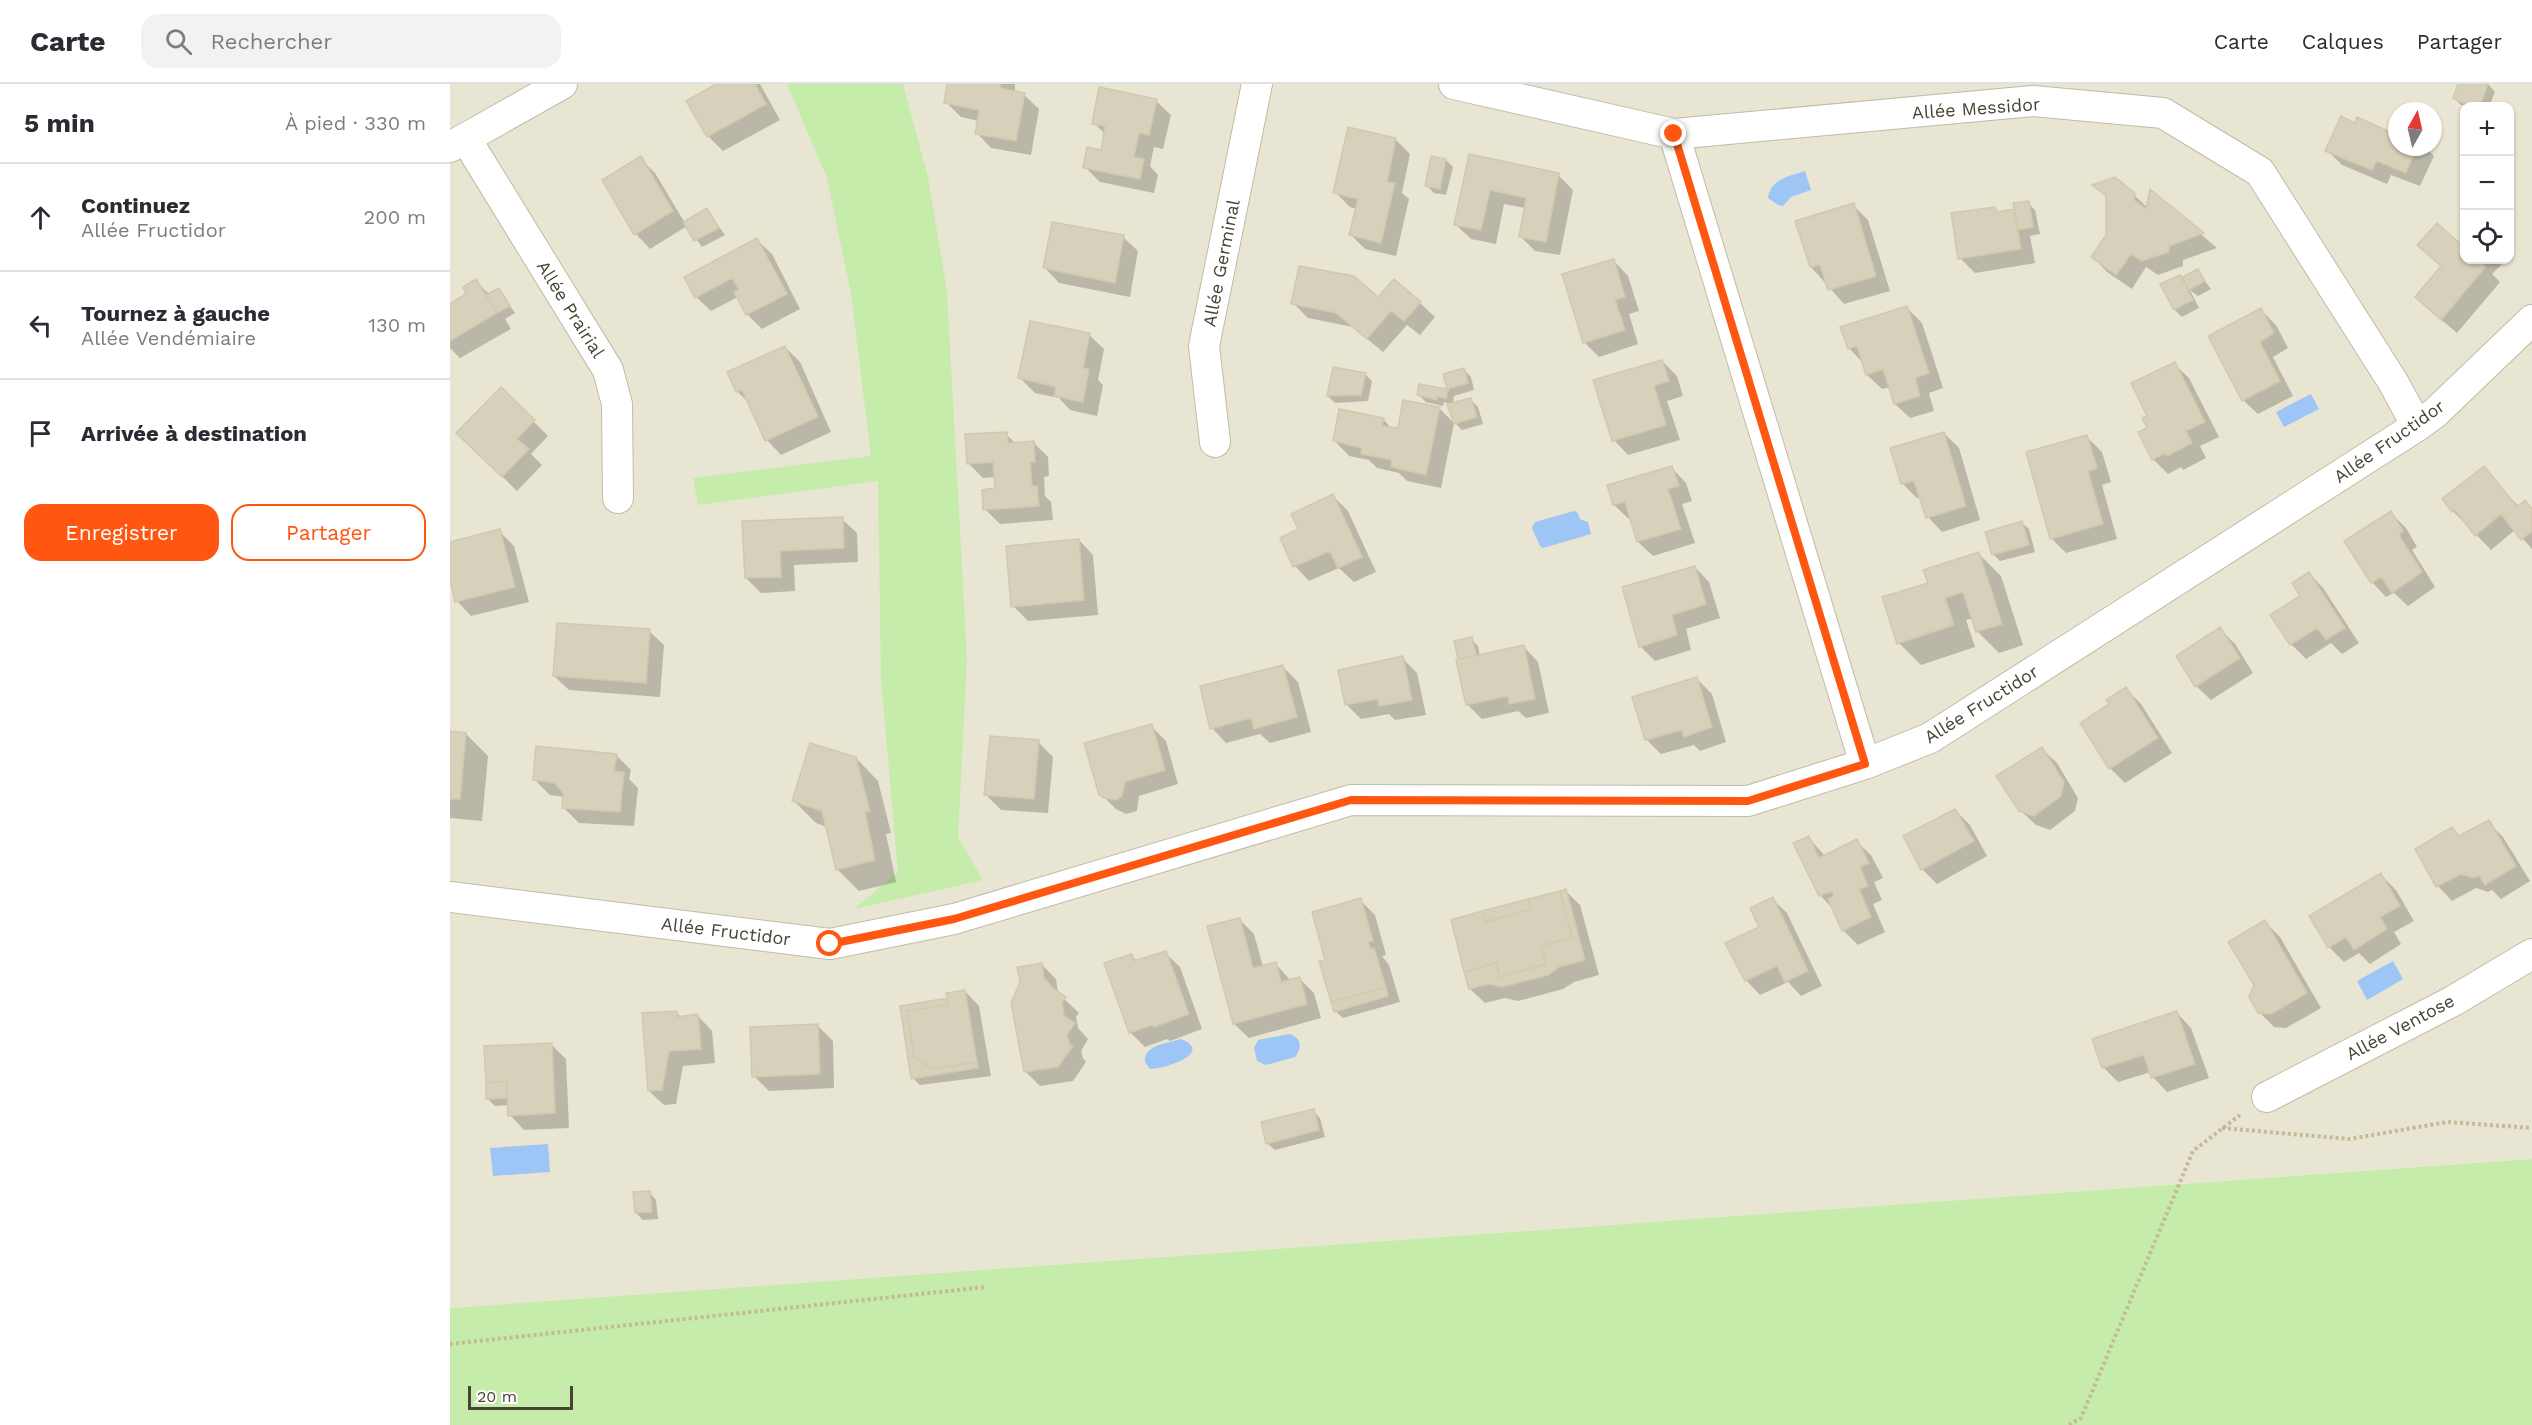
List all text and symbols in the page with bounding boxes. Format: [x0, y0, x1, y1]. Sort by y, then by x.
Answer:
search box [141, 14, 561, 68]
text: Carte [30, 25, 105, 58]
icon: search [162, 25, 195, 58]
text: Rechercher [210, 29, 332, 54]
text: Carte [2214, 29, 2269, 54]
text: Calques [2302, 29, 2384, 54]
text: Partager [2417, 29, 2502, 54]
street label: Allée Messidor [1911, 93, 2041, 123]
north arrow [2388, 102, 2442, 156]
map controls [2460, 102, 2514, 264]
button: + [2460, 102, 2514, 156]
text: 5 min [24, 108, 95, 138]
text: À pied · 330 m [285, 111, 426, 135]
route end [1660, 120, 1686, 146]
button: − [2460, 156, 2514, 210]
text: Continuez [81, 193, 190, 218]
street label: Allée Germinal [1198, 197, 1244, 328]
icon: ahead [24, 201, 57, 234]
text: 200 m [364, 205, 426, 229]
button: locate [2460, 210, 2514, 264]
text: Allée Fructidor [81, 218, 226, 242]
street label: Allée Prairial [533, 257, 609, 362]
text: Tournez à gauche [81, 301, 270, 326]
icon: left [24, 309, 57, 342]
text: 130 m [368, 313, 426, 337]
text: Allée Vendémiaire [81, 326, 256, 350]
street label: Allée Fructidor [2330, 395, 2448, 487]
icon: arrive [24, 417, 57, 450]
text: Arrivée à destination [81, 421, 307, 446]
button: Enregistrer [24, 504, 219, 561]
button: Partager [231, 504, 426, 561]
street label: Allée Fructidor [1920, 661, 2042, 747]
street label: Allée Fructidor [660, 913, 792, 949]
route start [816, 930, 842, 956]
street label: Allée Ventose [2342, 990, 2458, 1064]
scale bar [468, 1383, 573, 1410]
text: 20 m [477, 1387, 517, 1406]

